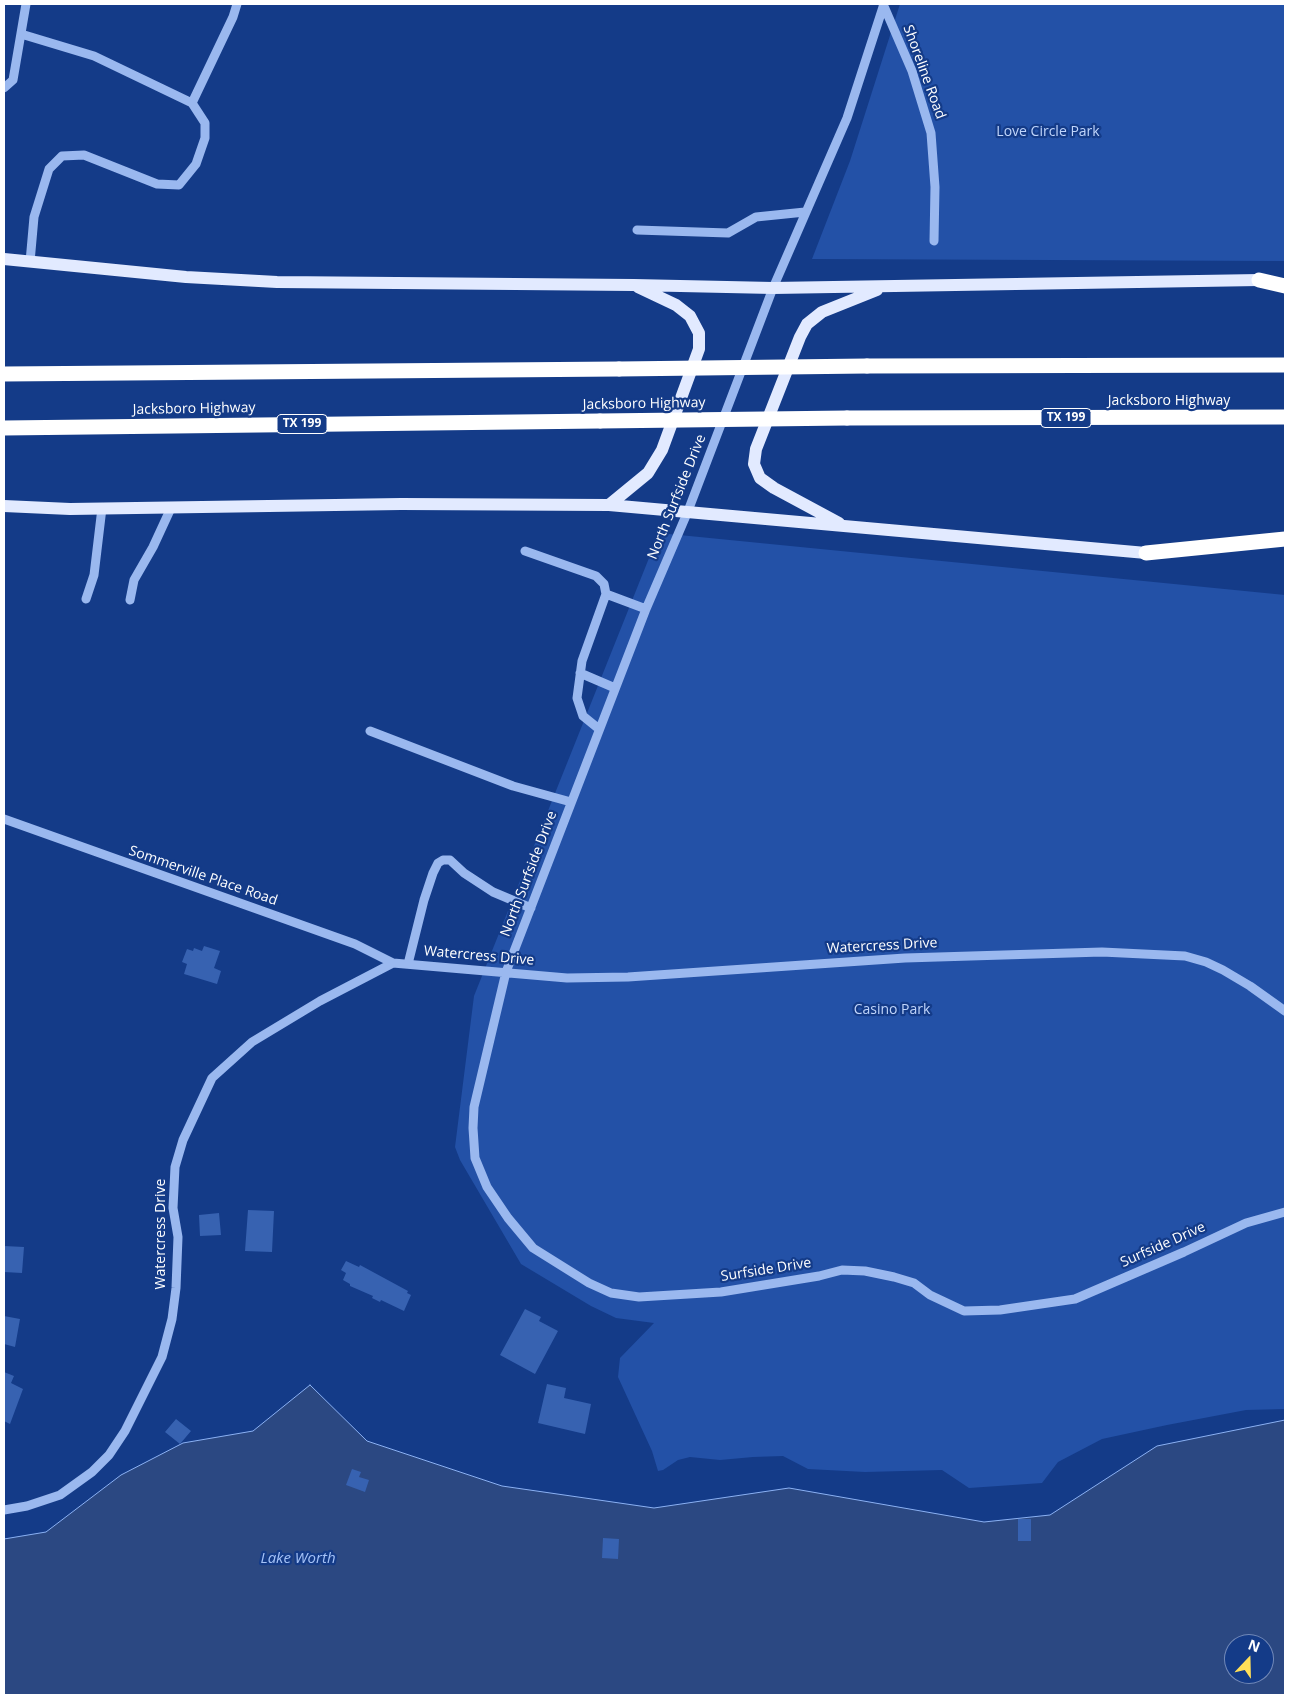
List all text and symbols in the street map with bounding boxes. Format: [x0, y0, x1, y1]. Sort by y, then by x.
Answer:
street label: Shoreline Road [899, 23, 949, 121]
park label: Love Circle Park [996, 124, 1100, 140]
street label: Jacksboro Highway [1108, 393, 1230, 409]
street label: Jacksboro Highway [582, 395, 706, 413]
street label: Jacksboro Highway [132, 400, 256, 418]
road number: TX 199 [1041, 408, 1091, 428]
road number: TX 199 [277, 414, 327, 434]
street label: North Surfside Drive [644, 432, 710, 562]
street label: North Surfside Drive [497, 809, 561, 939]
street label: Sommerville Place Road [126, 843, 280, 909]
street label: Watercress Drive [826, 935, 938, 957]
street label: Watercress Drive [423, 943, 535, 969]
park label: Casino Park [854, 1002, 930, 1018]
street label: Watercress Drive [153, 1179, 169, 1289]
street label: Surfside Drive [1118, 1219, 1208, 1271]
street label: Surfside Drive [720, 1255, 812, 1285]
water label: Lake Worth [260, 1550, 336, 1568]
north arrow [1224, 1634, 1274, 1684]
text: N [1245, 1635, 1263, 1656]

